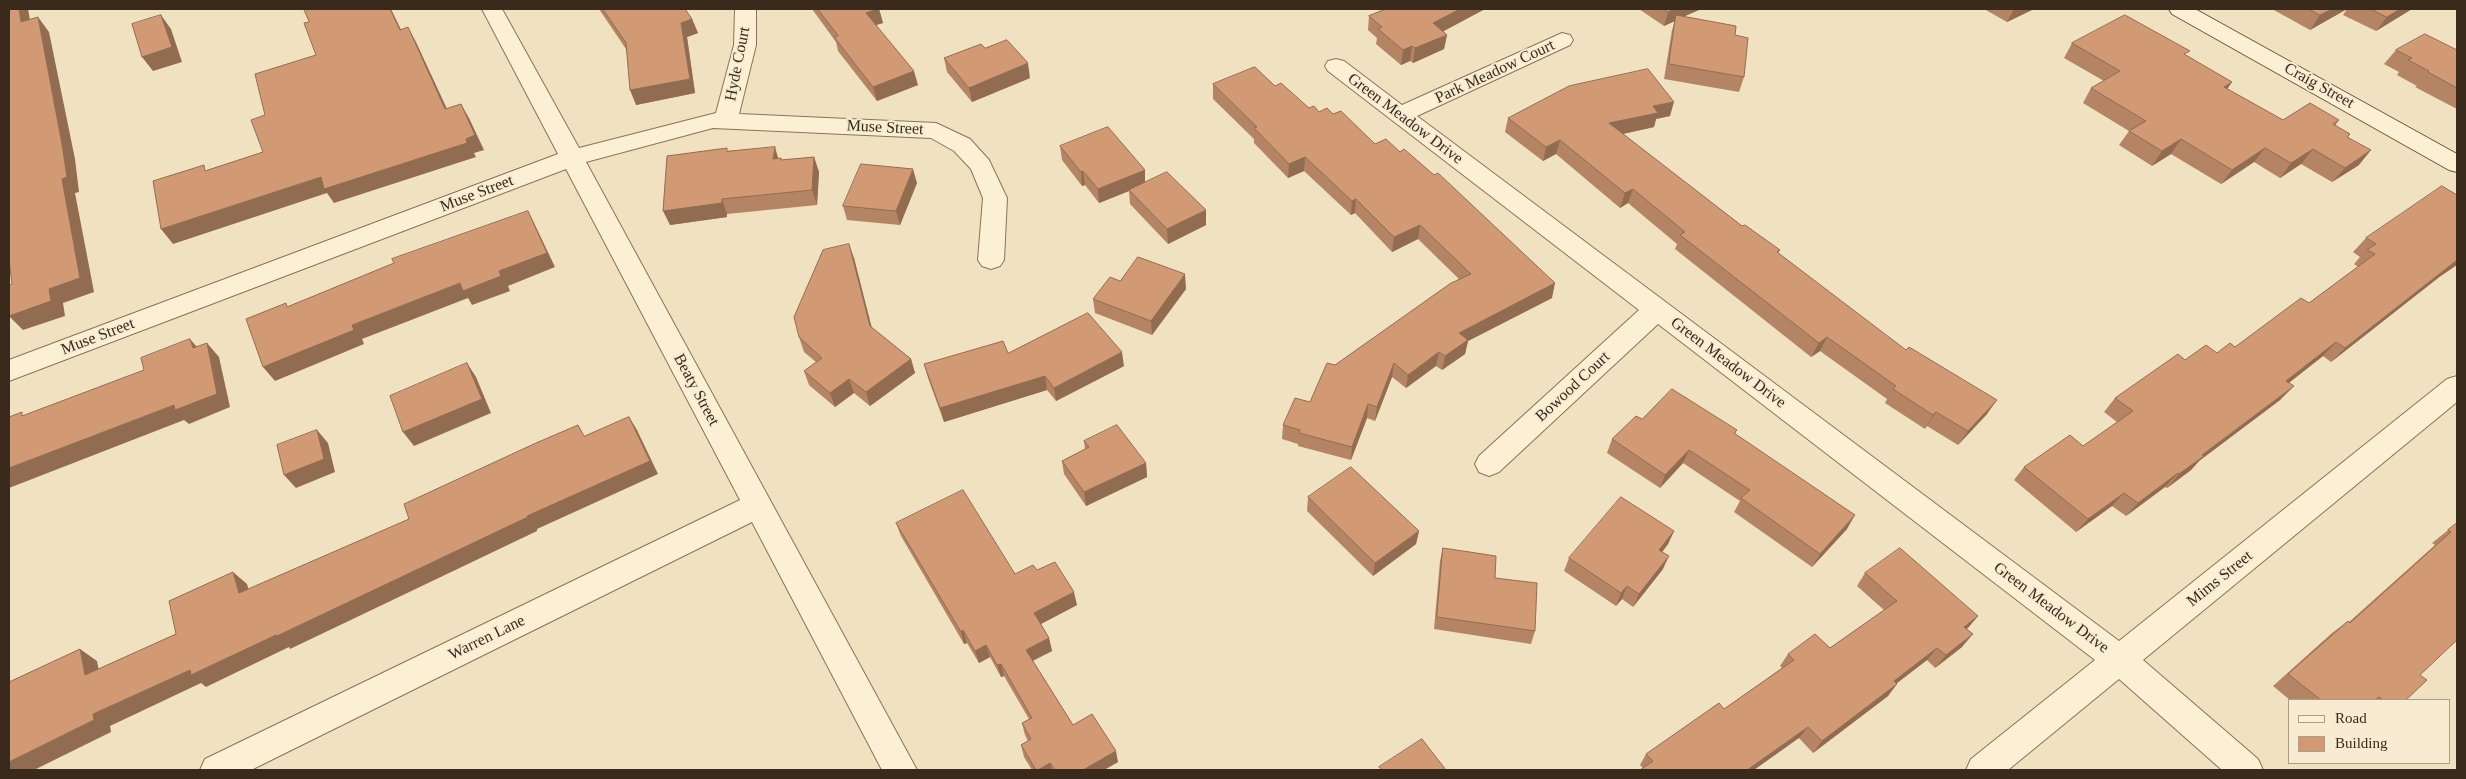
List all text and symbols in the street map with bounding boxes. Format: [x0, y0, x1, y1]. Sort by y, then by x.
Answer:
street label: Hyde Court [721, 25, 755, 103]
street label: Park Meadow Court [1432, 36, 1558, 108]
street label: Craig Street [2281, 59, 2357, 113]
street label: Green Meadow Drive [1344, 69, 1466, 169]
street label: Muse Street [846, 116, 924, 140]
street label: Muse Street [438, 171, 516, 217]
street label: Green Meadow Drive [1667, 313, 1789, 413]
street label: Muse Street [59, 314, 137, 360]
street label: Bowood Court [1532, 348, 1614, 426]
street label: Beaty Street [669, 351, 723, 429]
street label: Mims Street [2183, 547, 2257, 611]
street label: Green Meadow Drive [1990, 558, 2112, 658]
street label: Warren Lane [446, 611, 528, 665]
legend [2288, 699, 2451, 764]
text: Road [2335, 710, 2367, 726]
text: Building [2335, 735, 2388, 751]

